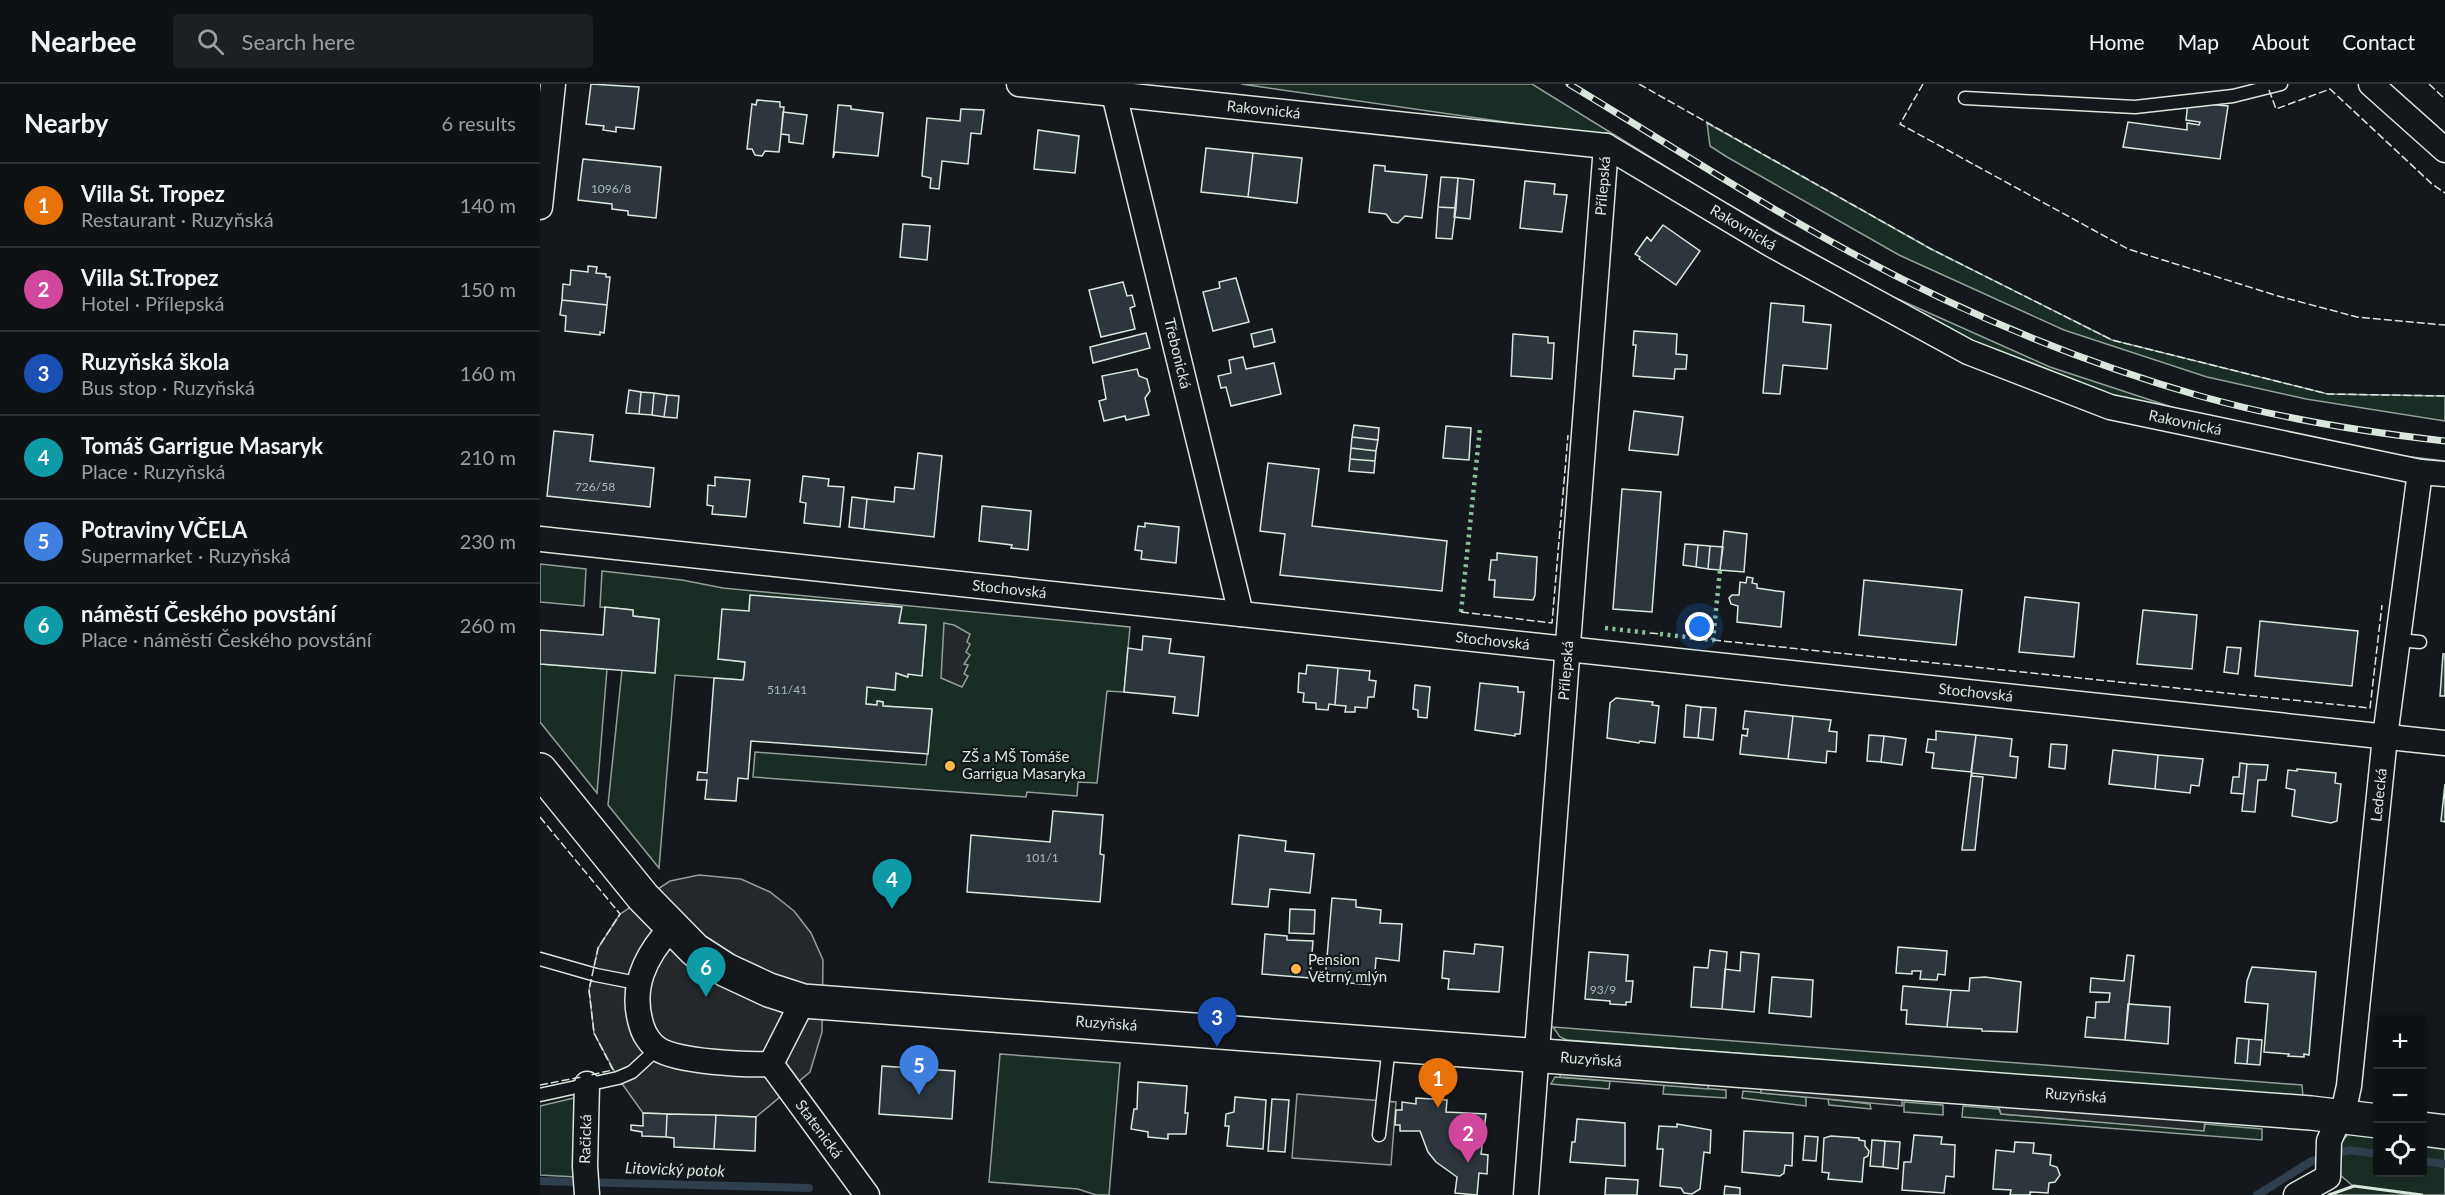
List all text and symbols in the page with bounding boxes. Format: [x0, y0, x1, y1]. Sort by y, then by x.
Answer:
search box [173, 14, 593, 68]
text: Nearbee [30, 24, 137, 58]
icon: search [194, 25, 227, 58]
text: Search here [242, 28, 355, 55]
text: Home [2089, 29, 2145, 54]
text: Map [2178, 29, 2219, 54]
text: About [2252, 29, 2309, 54]
text: Contact [2342, 29, 2415, 54]
street label: Rakovnická [1226, 96, 1302, 122]
text: Nearby [24, 107, 109, 139]
text: 6 results [441, 111, 516, 135]
street label: Přílepská [1591, 155, 1613, 216]
text: Villa St. Tropez [81, 180, 225, 207]
house number: 1096/8 [591, 181, 631, 196]
text: 1 [38, 193, 49, 217]
text: 140 m [460, 193, 516, 217]
street label: Rakovnická [1707, 200, 1780, 254]
text: Restaurant · Ruzyňská [81, 207, 274, 231]
text: Villa St.Tropez [81, 264, 219, 291]
text: 2 [38, 277, 49, 301]
text: 150 m [460, 277, 516, 301]
text: Hotel · Přílepská [81, 291, 224, 315]
street label: Třebonická [1161, 316, 1196, 390]
text: Ruzyňská škola [81, 348, 229, 375]
text: 3 [38, 361, 49, 385]
text: 160 m [460, 361, 516, 385]
text: Bus stop · Ruzyňská [81, 375, 255, 399]
street label: Rakovnická [2147, 405, 2224, 438]
text: Tomáš Garrigue Masaryk [81, 432, 323, 459]
text: 4 [38, 445, 49, 469]
text: 210 m [460, 445, 516, 469]
text: Place · Ruzyňská [81, 459, 226, 483]
house number: 726/58 [575, 479, 615, 494]
text: Potraviny VČELA [81, 516, 247, 543]
text: 5 [38, 529, 49, 553]
text: 230 m [460, 529, 516, 553]
text: Supermarket · Ruzyňská [81, 543, 291, 567]
street label: Stochovská [971, 575, 1048, 601]
text: náměstí Českého povstání [81, 600, 336, 627]
your location [1685, 612, 1714, 641]
text: 6 [38, 613, 49, 637]
text: 260 m [460, 613, 516, 637]
text: Place · náměstí Českého povstání [81, 627, 371, 651]
street label: Stochovská [1455, 627, 1531, 653]
street label: Přílepská [1554, 640, 1576, 701]
street label: Stochovská [1938, 679, 2014, 705]
house number: 511/41 [767, 682, 807, 697]
place label: ZŠ a MŠ Tomáše Garrigua Masaryka [962, 747, 1086, 782]
marker: ZŠ a MŠ Tomáše Garrigua Masaryka [943, 759, 957, 773]
street label: Ledecká [2366, 767, 2390, 823]
house number: 101/1 [1025, 850, 1059, 865]
pin: 4 [872, 860, 912, 909]
pin: 6 [686, 948, 726, 997]
place label: Pension Větrný mlýn [1308, 950, 1387, 985]
marker: Pension Větrný mlýn [1289, 962, 1303, 976]
house number: 93/9 [1590, 982, 1616, 997]
pin: 3 [1198, 998, 1236, 1047]
street label: Ruzyňská [1075, 1011, 1138, 1034]
map controls [2373, 1015, 2427, 1177]
button: + [2373, 1015, 2427, 1069]
pin: 5 [900, 1046, 938, 1095]
street label: Ruzyňská [1560, 1047, 1623, 1070]
pin: 1 [1418, 1058, 1458, 1108]
button: − [2373, 1069, 2427, 1123]
street label: Ruzyňská [2044, 1083, 2107, 1106]
street label: Statenická [792, 1096, 847, 1162]
street label: Račická [575, 1114, 594, 1164]
pin: 2 [1448, 1114, 1488, 1163]
button: locate [2373, 1123, 2427, 1177]
water label: Litovický potok [625, 1157, 726, 1180]

